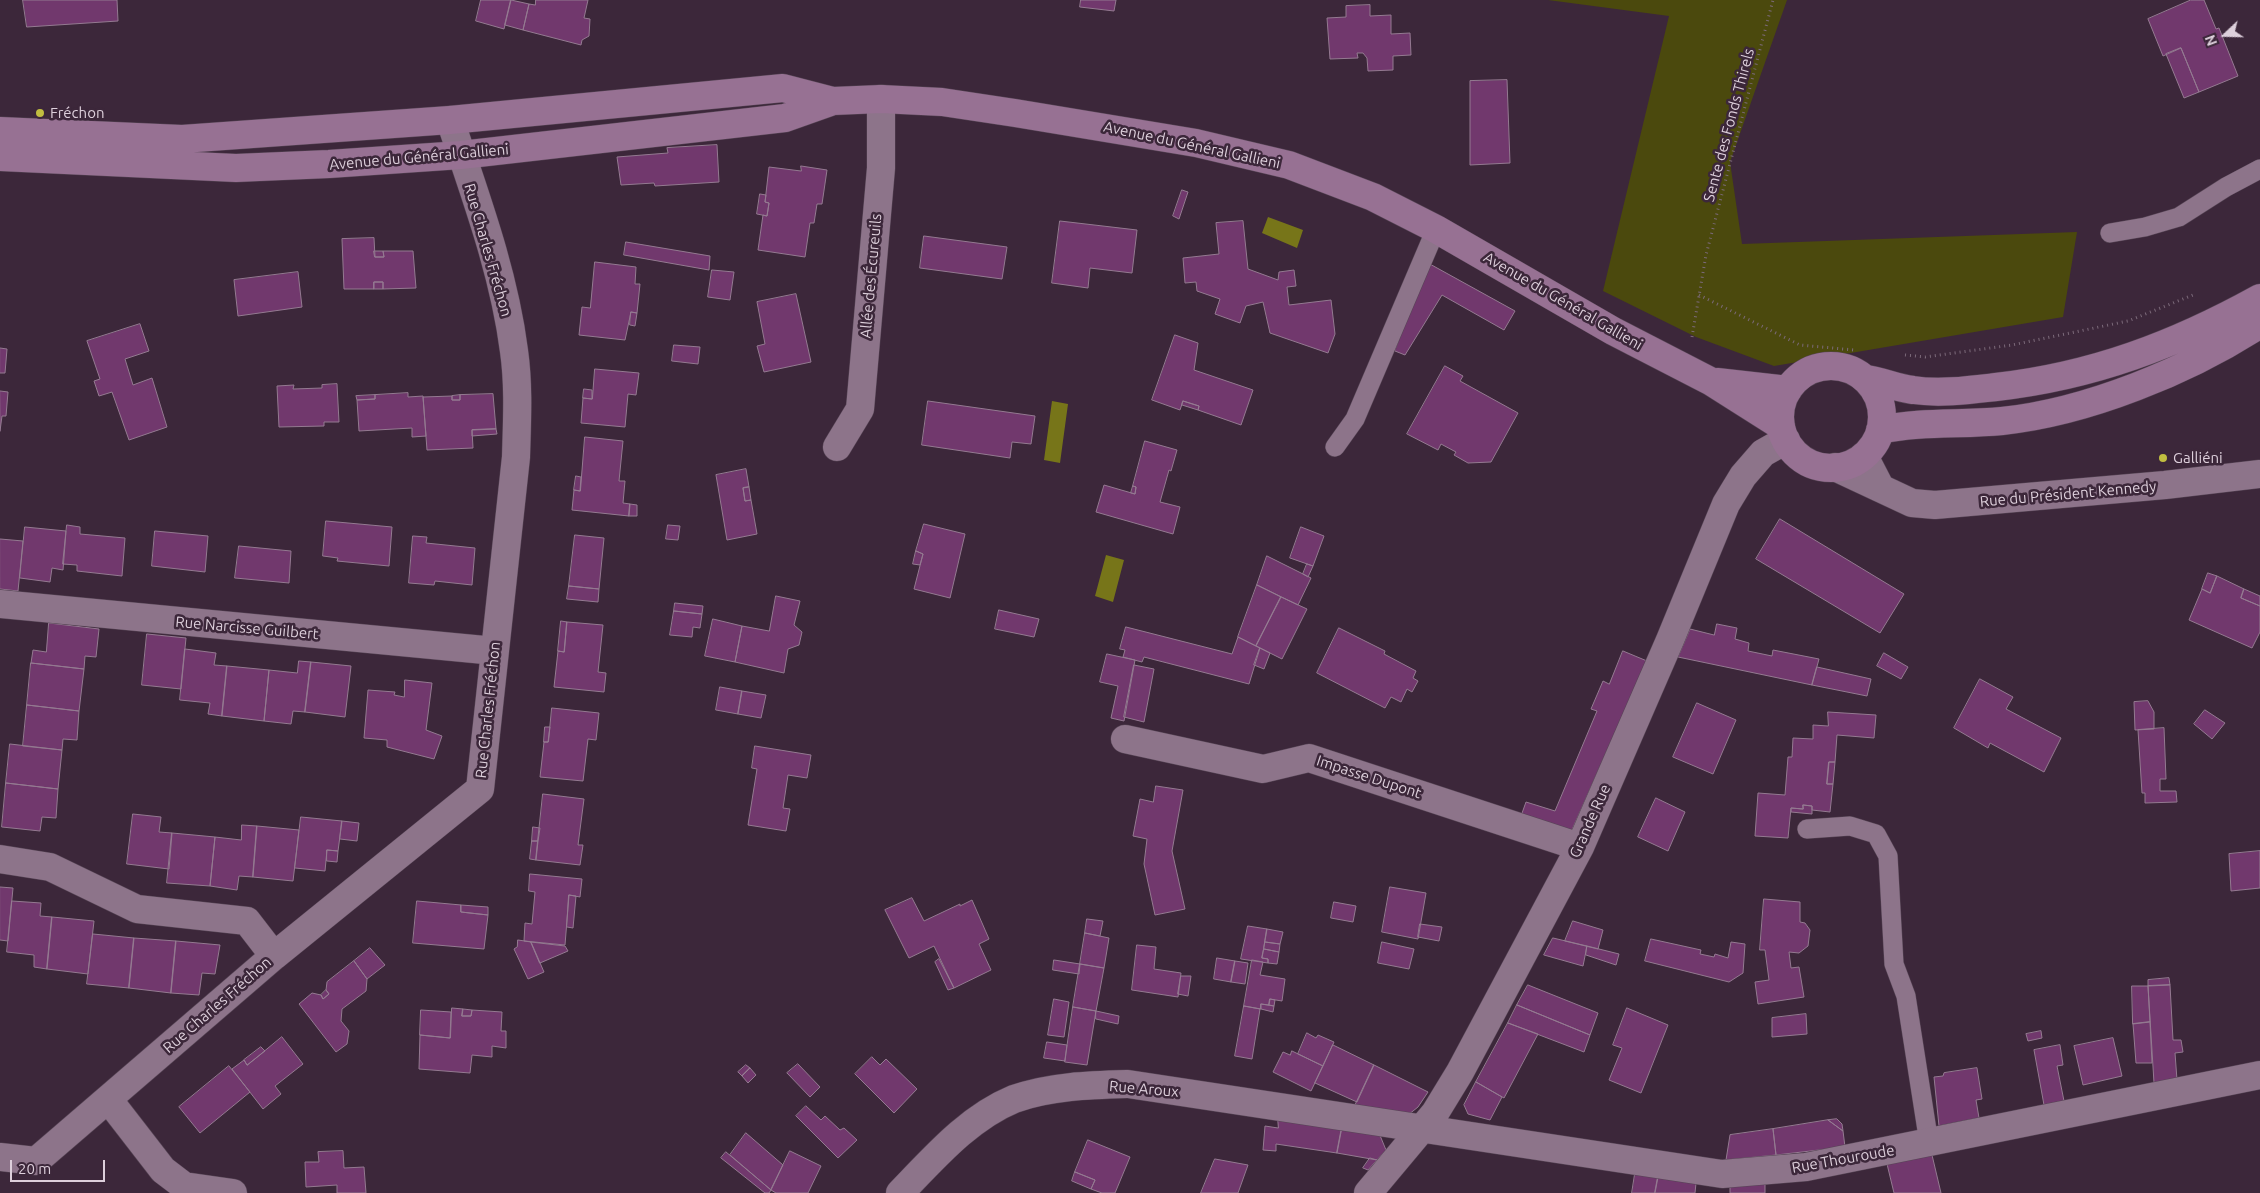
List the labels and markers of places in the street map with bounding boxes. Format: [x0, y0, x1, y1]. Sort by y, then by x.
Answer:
place label: Fréchon [50, 104, 104, 122]
marker: Fréchon [34, 107, 46, 119]
place label: Galliéni [2173, 449, 2223, 467]
marker: Galliéni [2157, 452, 2169, 464]

